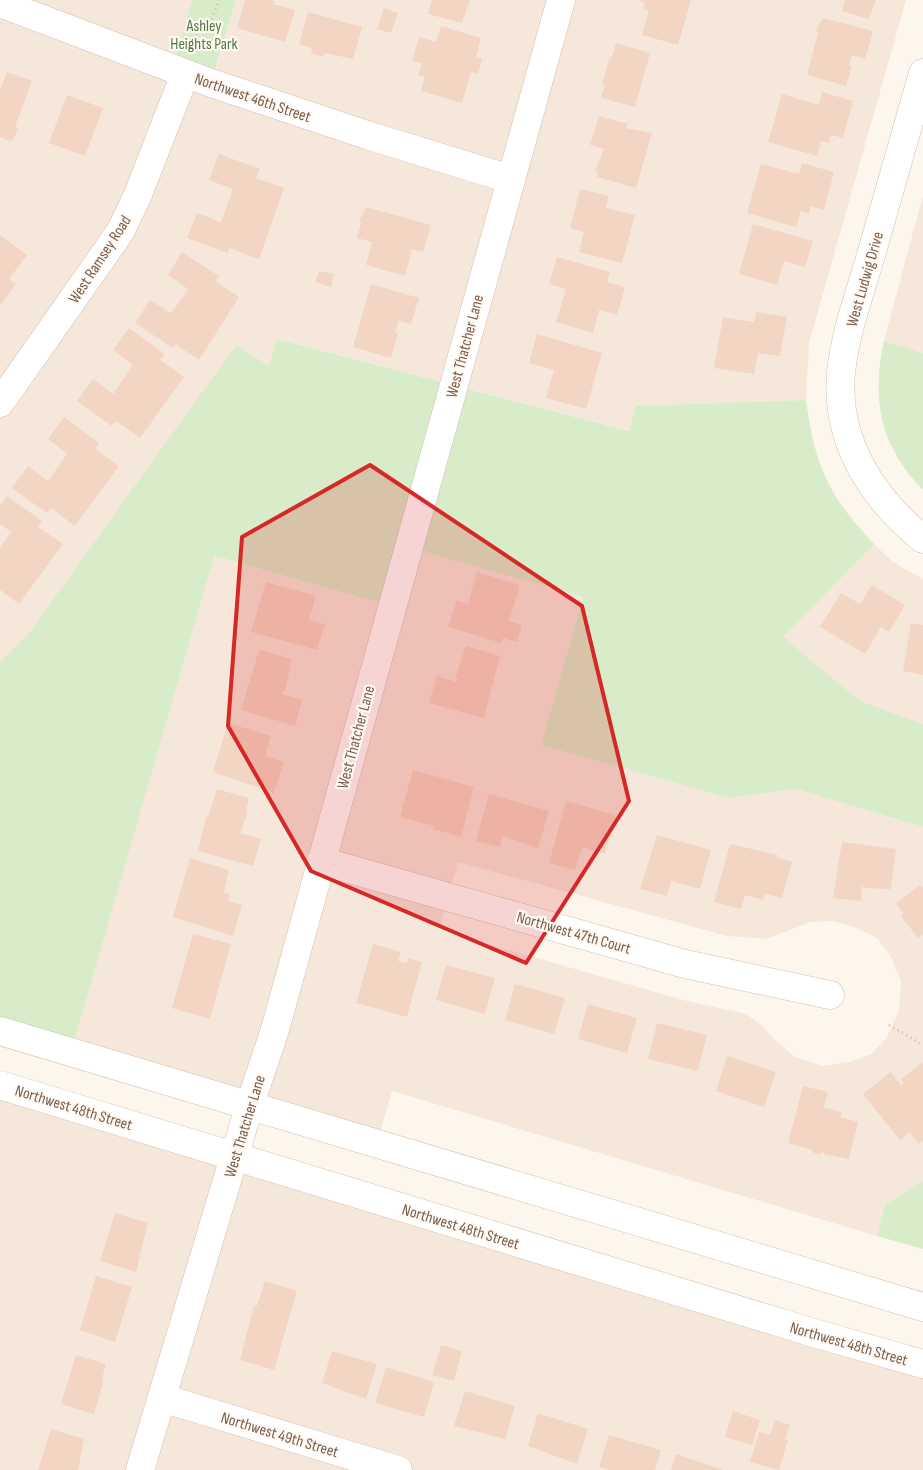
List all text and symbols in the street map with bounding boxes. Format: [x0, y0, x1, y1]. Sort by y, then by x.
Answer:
park label: Ashley Heights Park [170, 17, 238, 54]
street label: Northwest 46th Street [192, 70, 313, 127]
street label: West Ramsey Road [65, 212, 136, 307]
street label: West Ludwig Drive [843, 230, 888, 329]
street label: West Thatcher Lane [443, 293, 488, 400]
street label: West Thatcher Lane [334, 684, 379, 791]
street label: Northwest 47th Court [514, 908, 633, 959]
street label: West Thatcher Lane [221, 1073, 270, 1180]
street label: Northwest 48th Street [13, 1082, 135, 1135]
street label: Northwest 48th Street [400, 1201, 522, 1254]
street label: Northwest 48th Street [788, 1319, 910, 1370]
street label: Northwest 49th Street [219, 1409, 341, 1462]

